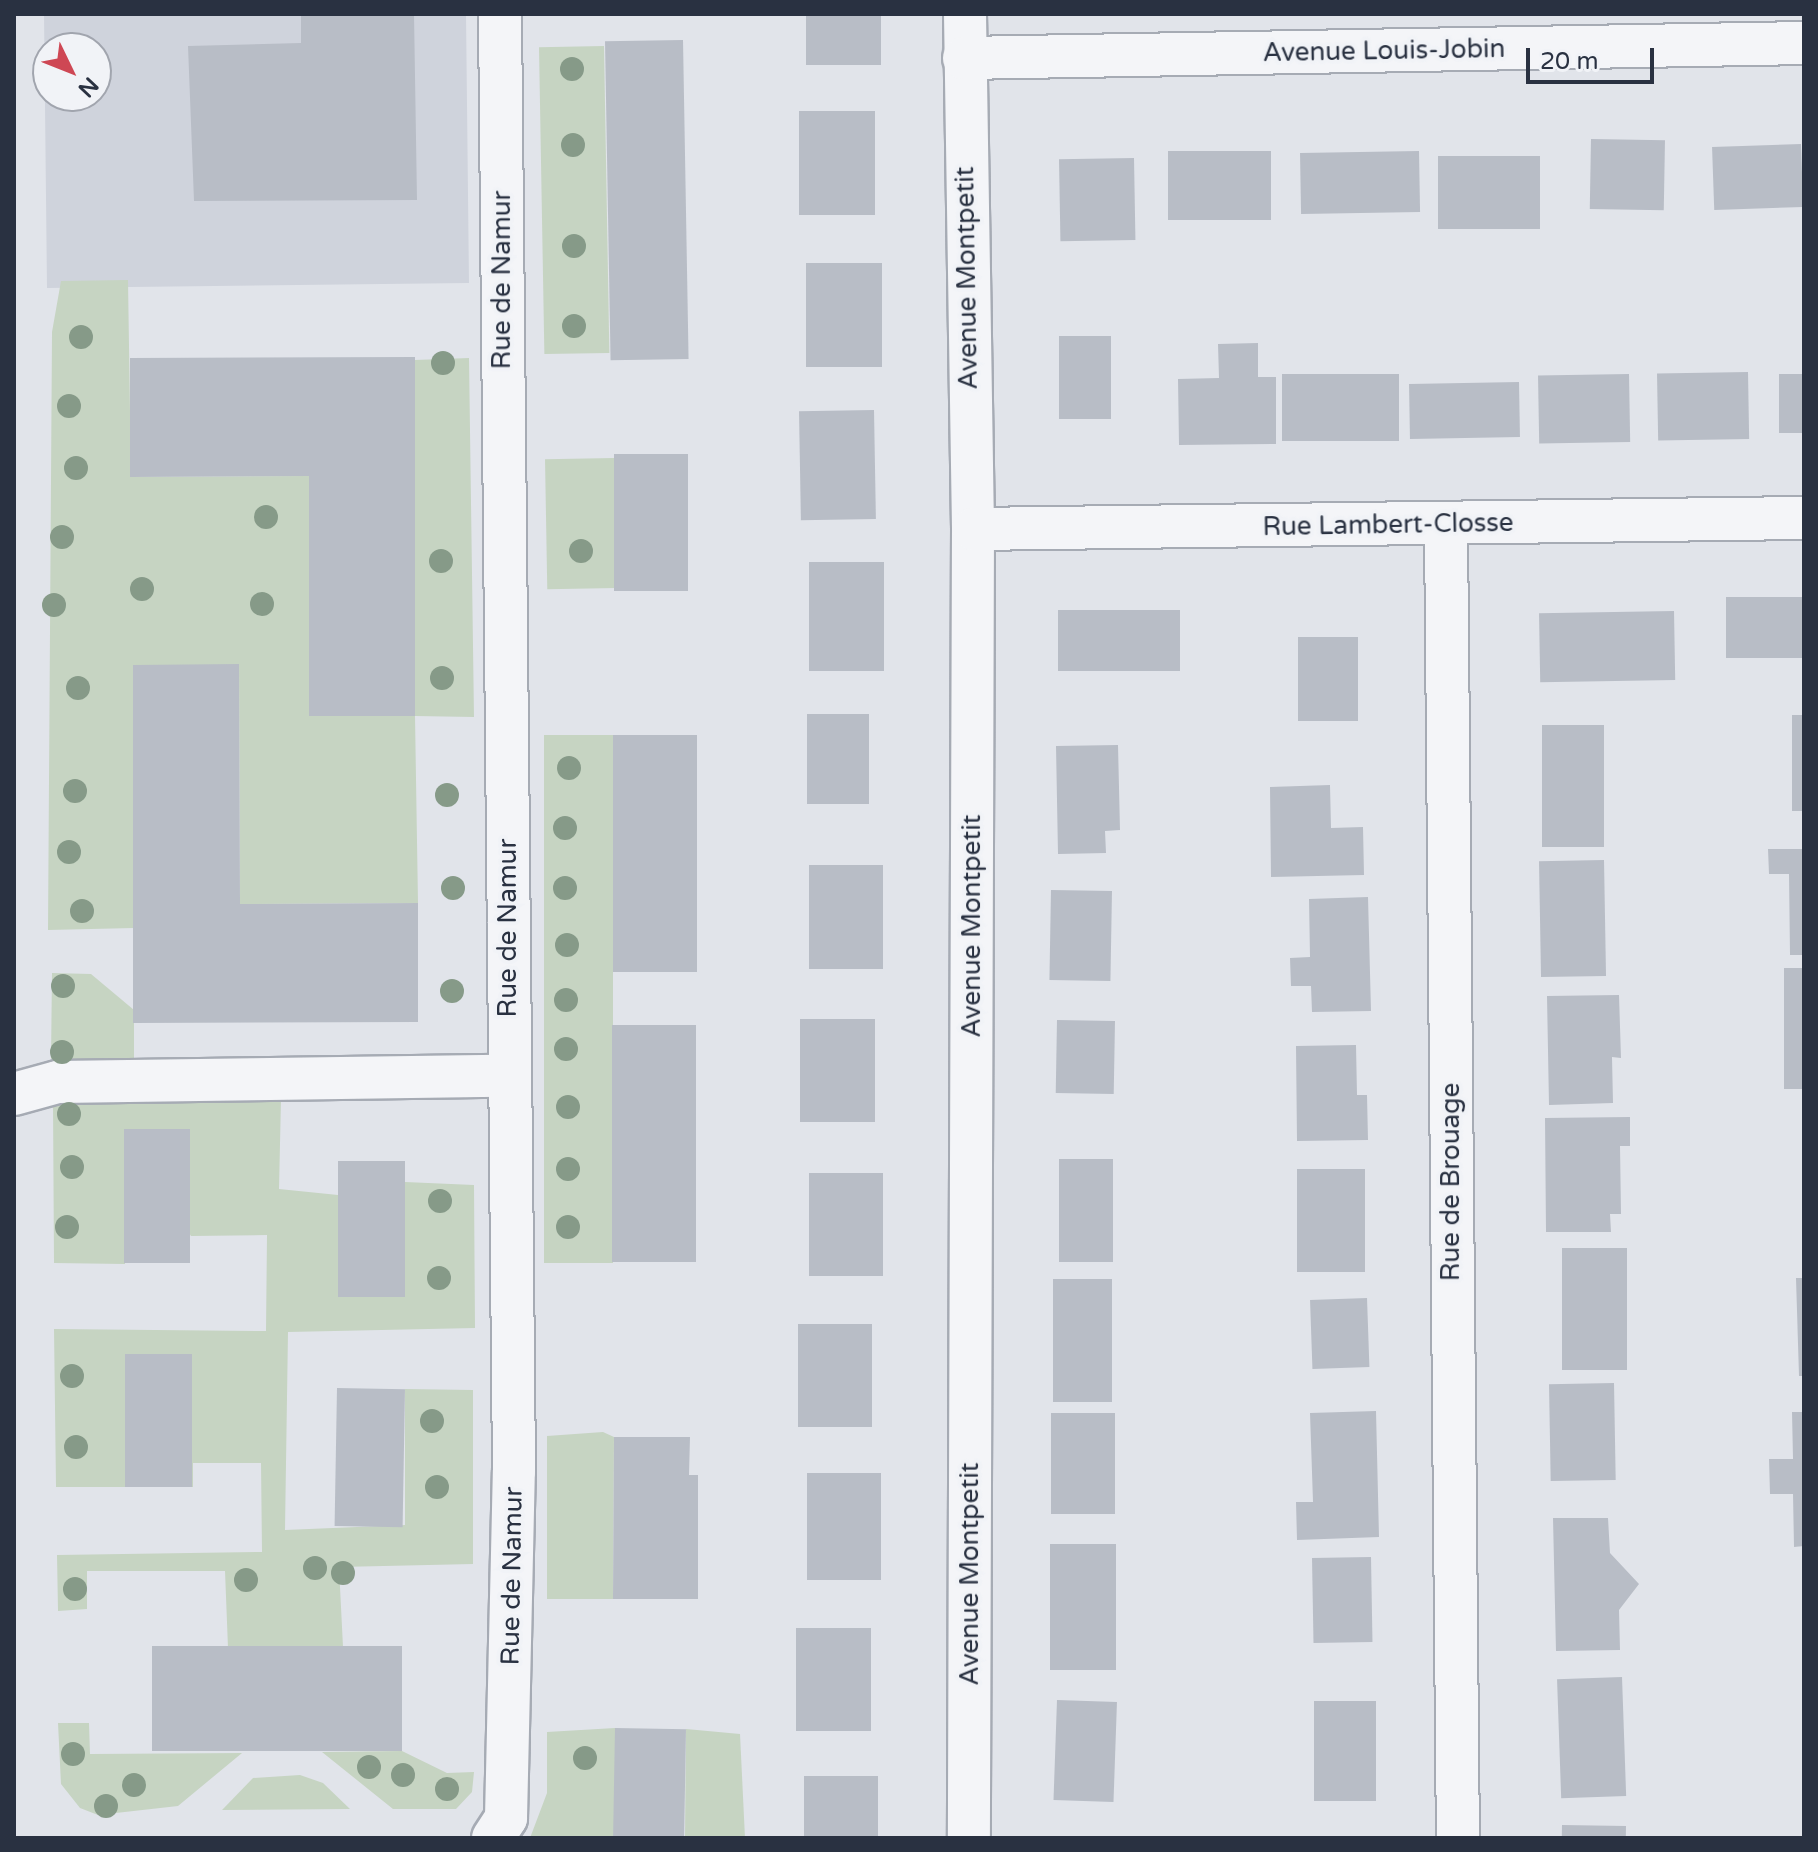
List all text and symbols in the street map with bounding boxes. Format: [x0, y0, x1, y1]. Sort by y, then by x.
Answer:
north arrow [32, 32, 112, 112]
scale bar [1530, 32, 1658, 82]
street label: Avenue Louis-Jobin [1262, 33, 1506, 69]
text: 20 m [1540, 47, 1598, 76]
text: N [73, 72, 104, 102]
street label: Avenue Montpetit [949, 166, 985, 390]
street label: Rue de Namur [486, 191, 518, 369]
street label: Rue Lambert-Closse [1262, 507, 1514, 543]
street label: Avenue Montpetit [956, 814, 988, 1038]
street label: Rue de Namur [492, 839, 524, 1017]
street label: Rue de Brouage [1435, 1083, 1467, 1281]
street label: Avenue Montpetit [954, 1462, 986, 1686]
street label: Rue de Namur [495, 1486, 529, 1666]

